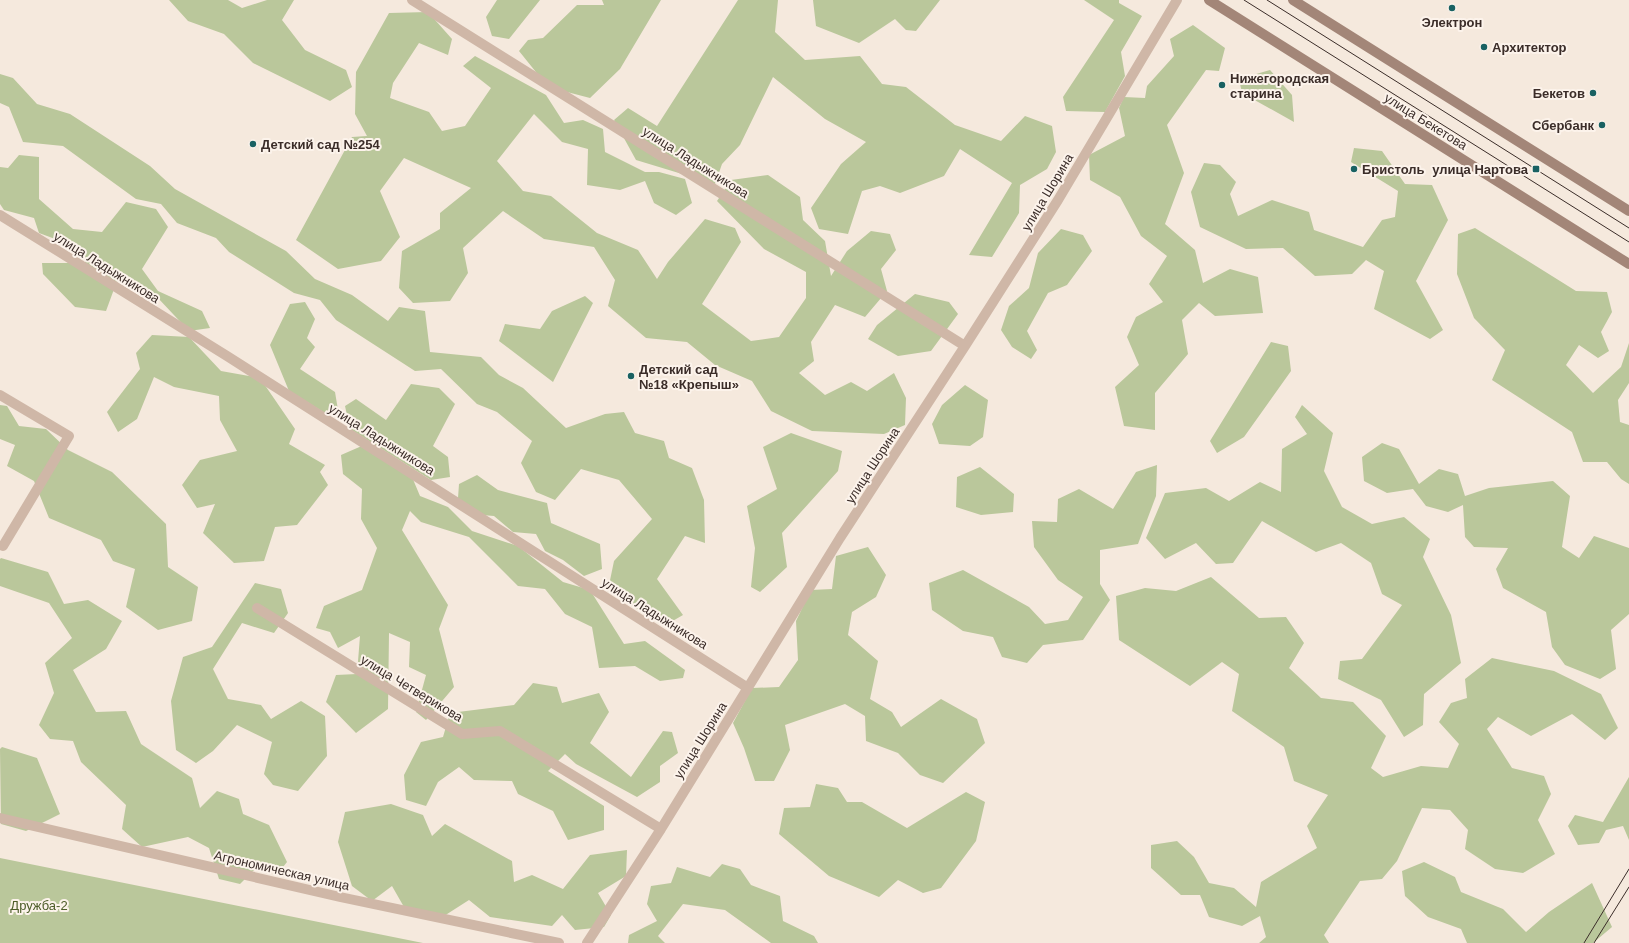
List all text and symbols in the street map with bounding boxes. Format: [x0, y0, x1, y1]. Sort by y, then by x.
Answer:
marker: Электрон [1447, 3, 1457, 13]
place label: Электрон [1422, 15, 1482, 30]
place label: Архитектор [1492, 40, 1567, 55]
marker: Архитектор [1479, 42, 1489, 52]
place label: Нижегородская старина [1230, 71, 1329, 101]
marker: Нижегородская старина [1217, 80, 1227, 90]
place label: Бекетов [1533, 86, 1585, 101]
marker: Бекетов [1588, 88, 1598, 98]
street label: улица Бекетова [1382, 90, 1471, 153]
place label: Сбербанк [1532, 118, 1594, 133]
marker: Сбербанк [1597, 120, 1607, 130]
street label: улица Ладыжникова [640, 124, 752, 202]
place label: Детский сад №254 [261, 137, 380, 152]
marker: Детский сад №254 [248, 139, 258, 149]
street label: улица Шорина [1018, 150, 1077, 234]
place label: Бристоль [1362, 162, 1425, 177]
place label: улица Нартова [1432, 162, 1529, 177]
marker: Бристоль [1349, 164, 1359, 174]
marker: улица Нартова [1531, 164, 1541, 174]
street label: улица Ладыжникова [51, 229, 163, 307]
place label: Детский сад №18 «Крепыш» [639, 362, 739, 392]
marker: Детский сад №18 «Крепыш» [626, 371, 636, 381]
street label: улица Ладыжникова [326, 401, 438, 479]
street label: улица Шорина [842, 424, 903, 506]
street label: улица Ладыжникова [599, 575, 711, 653]
street label: улица Четверикова [358, 652, 466, 725]
street label: улица Шорина [671, 699, 730, 781]
street label: Агрономическая улица [213, 848, 352, 894]
park label: Дружба-2 [10, 898, 68, 913]

